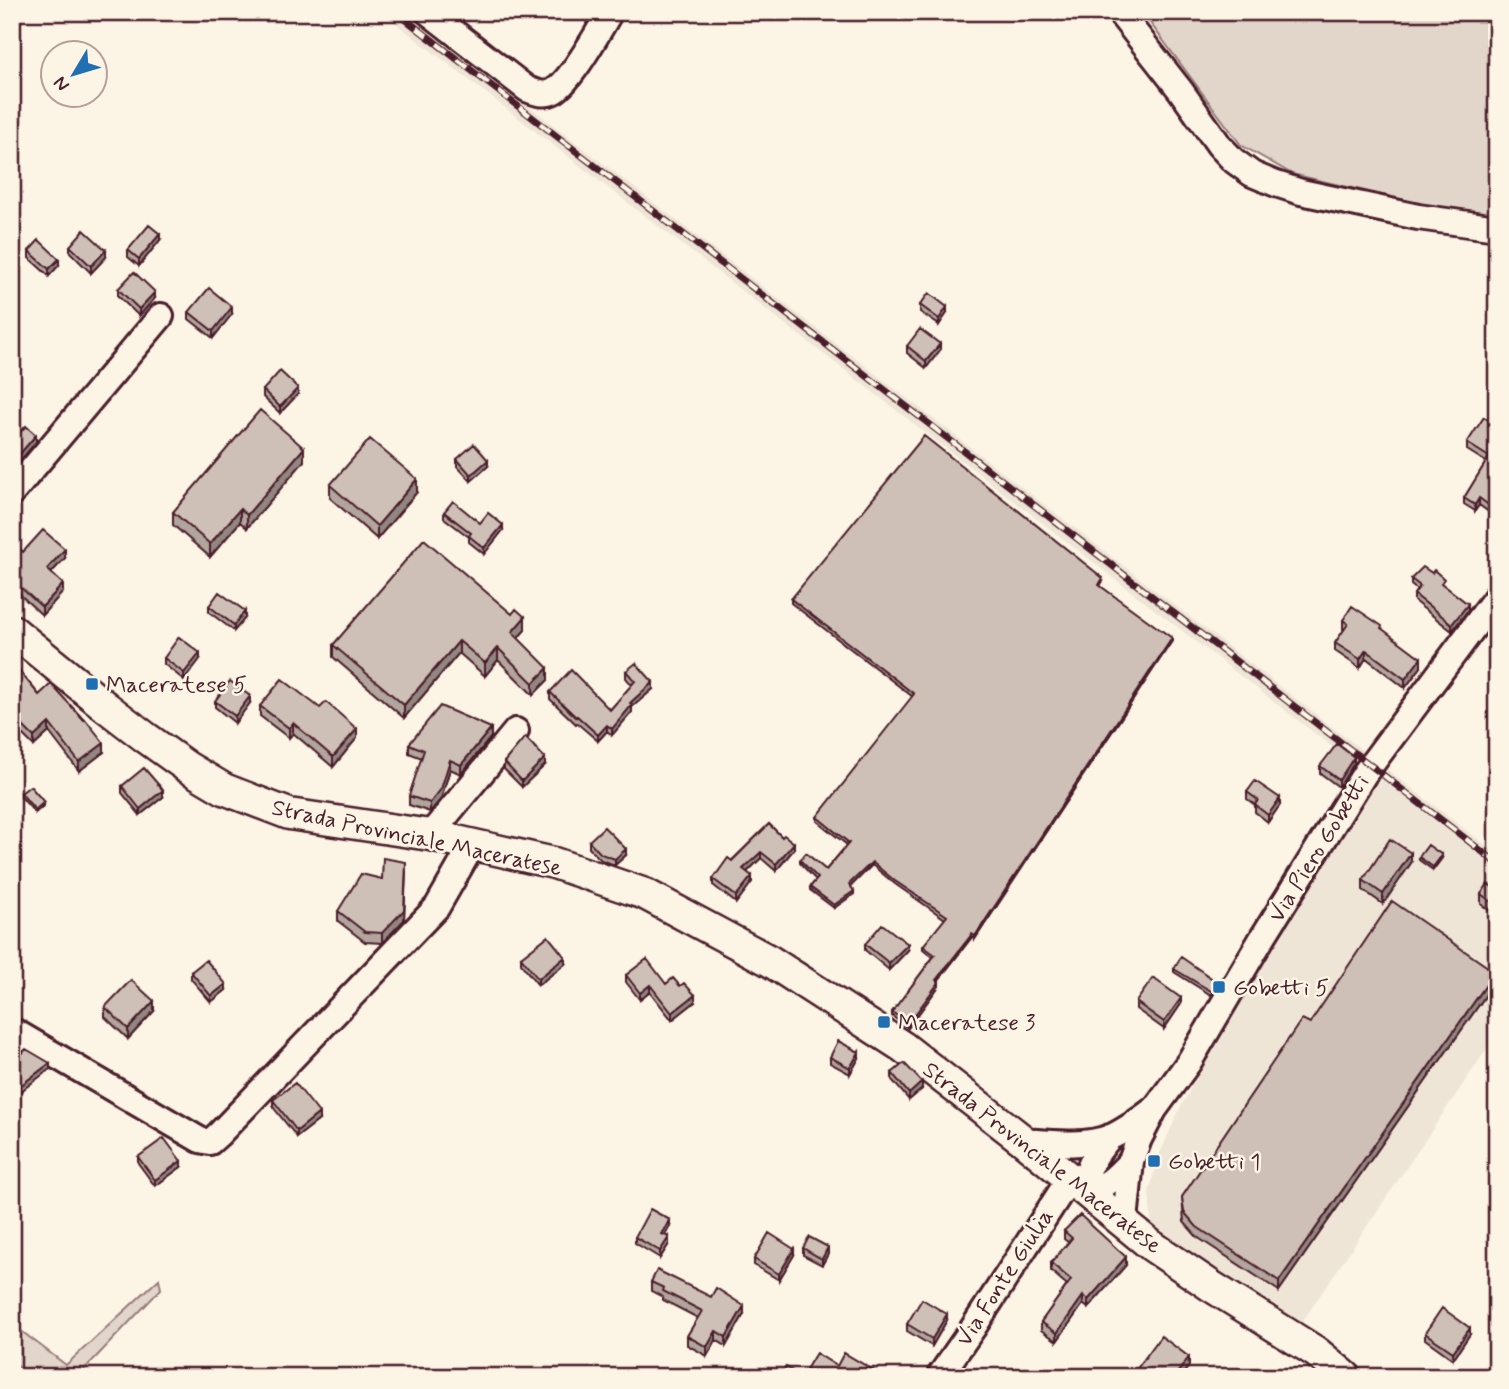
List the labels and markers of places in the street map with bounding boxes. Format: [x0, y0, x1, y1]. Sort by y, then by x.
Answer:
place label: Maceratese 5 [106, 671, 247, 701]
marker: Maceratese 5 [84, 676, 100, 692]
place label: Gobetti 5 [1233, 974, 1329, 1004]
marker: Gobetti 5 [1211, 979, 1227, 995]
place label: Maceratese 3 [898, 1009, 1036, 1039]
marker: Maceratese 3 [876, 1014, 892, 1030]
place label: Gobetti 1 [1168, 1148, 1261, 1178]
marker: Gobetti 1 [1146, 1153, 1162, 1169]

